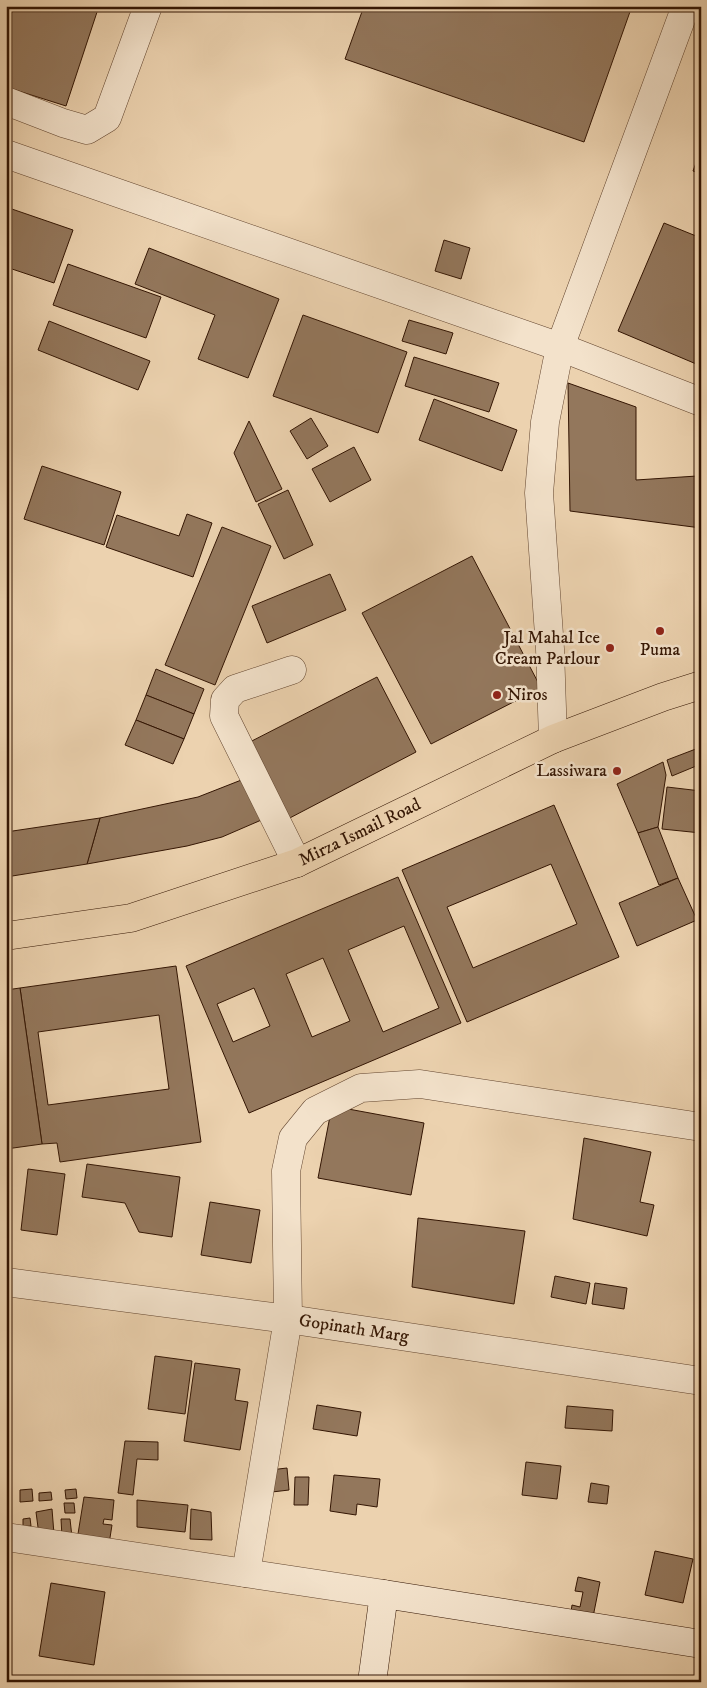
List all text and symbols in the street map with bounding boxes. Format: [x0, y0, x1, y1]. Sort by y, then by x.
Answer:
marker: Puma [654, 625, 666, 637]
place label: Jal Mahal Ice Cream Parlour [495, 627, 600, 670]
place label: Puma [640, 639, 681, 661]
marker: Jal Mahal Ice Cream Parlour [604, 642, 616, 654]
place label: Niros [507, 684, 547, 706]
marker: Niros [491, 689, 503, 701]
place label: Lassiwara [536, 760, 607, 782]
marker: Lassiwara [611, 765, 623, 777]
street label: Mirza Ismail Road [295, 794, 424, 871]
street label: Gopinath Marg [297, 1310, 410, 1348]

